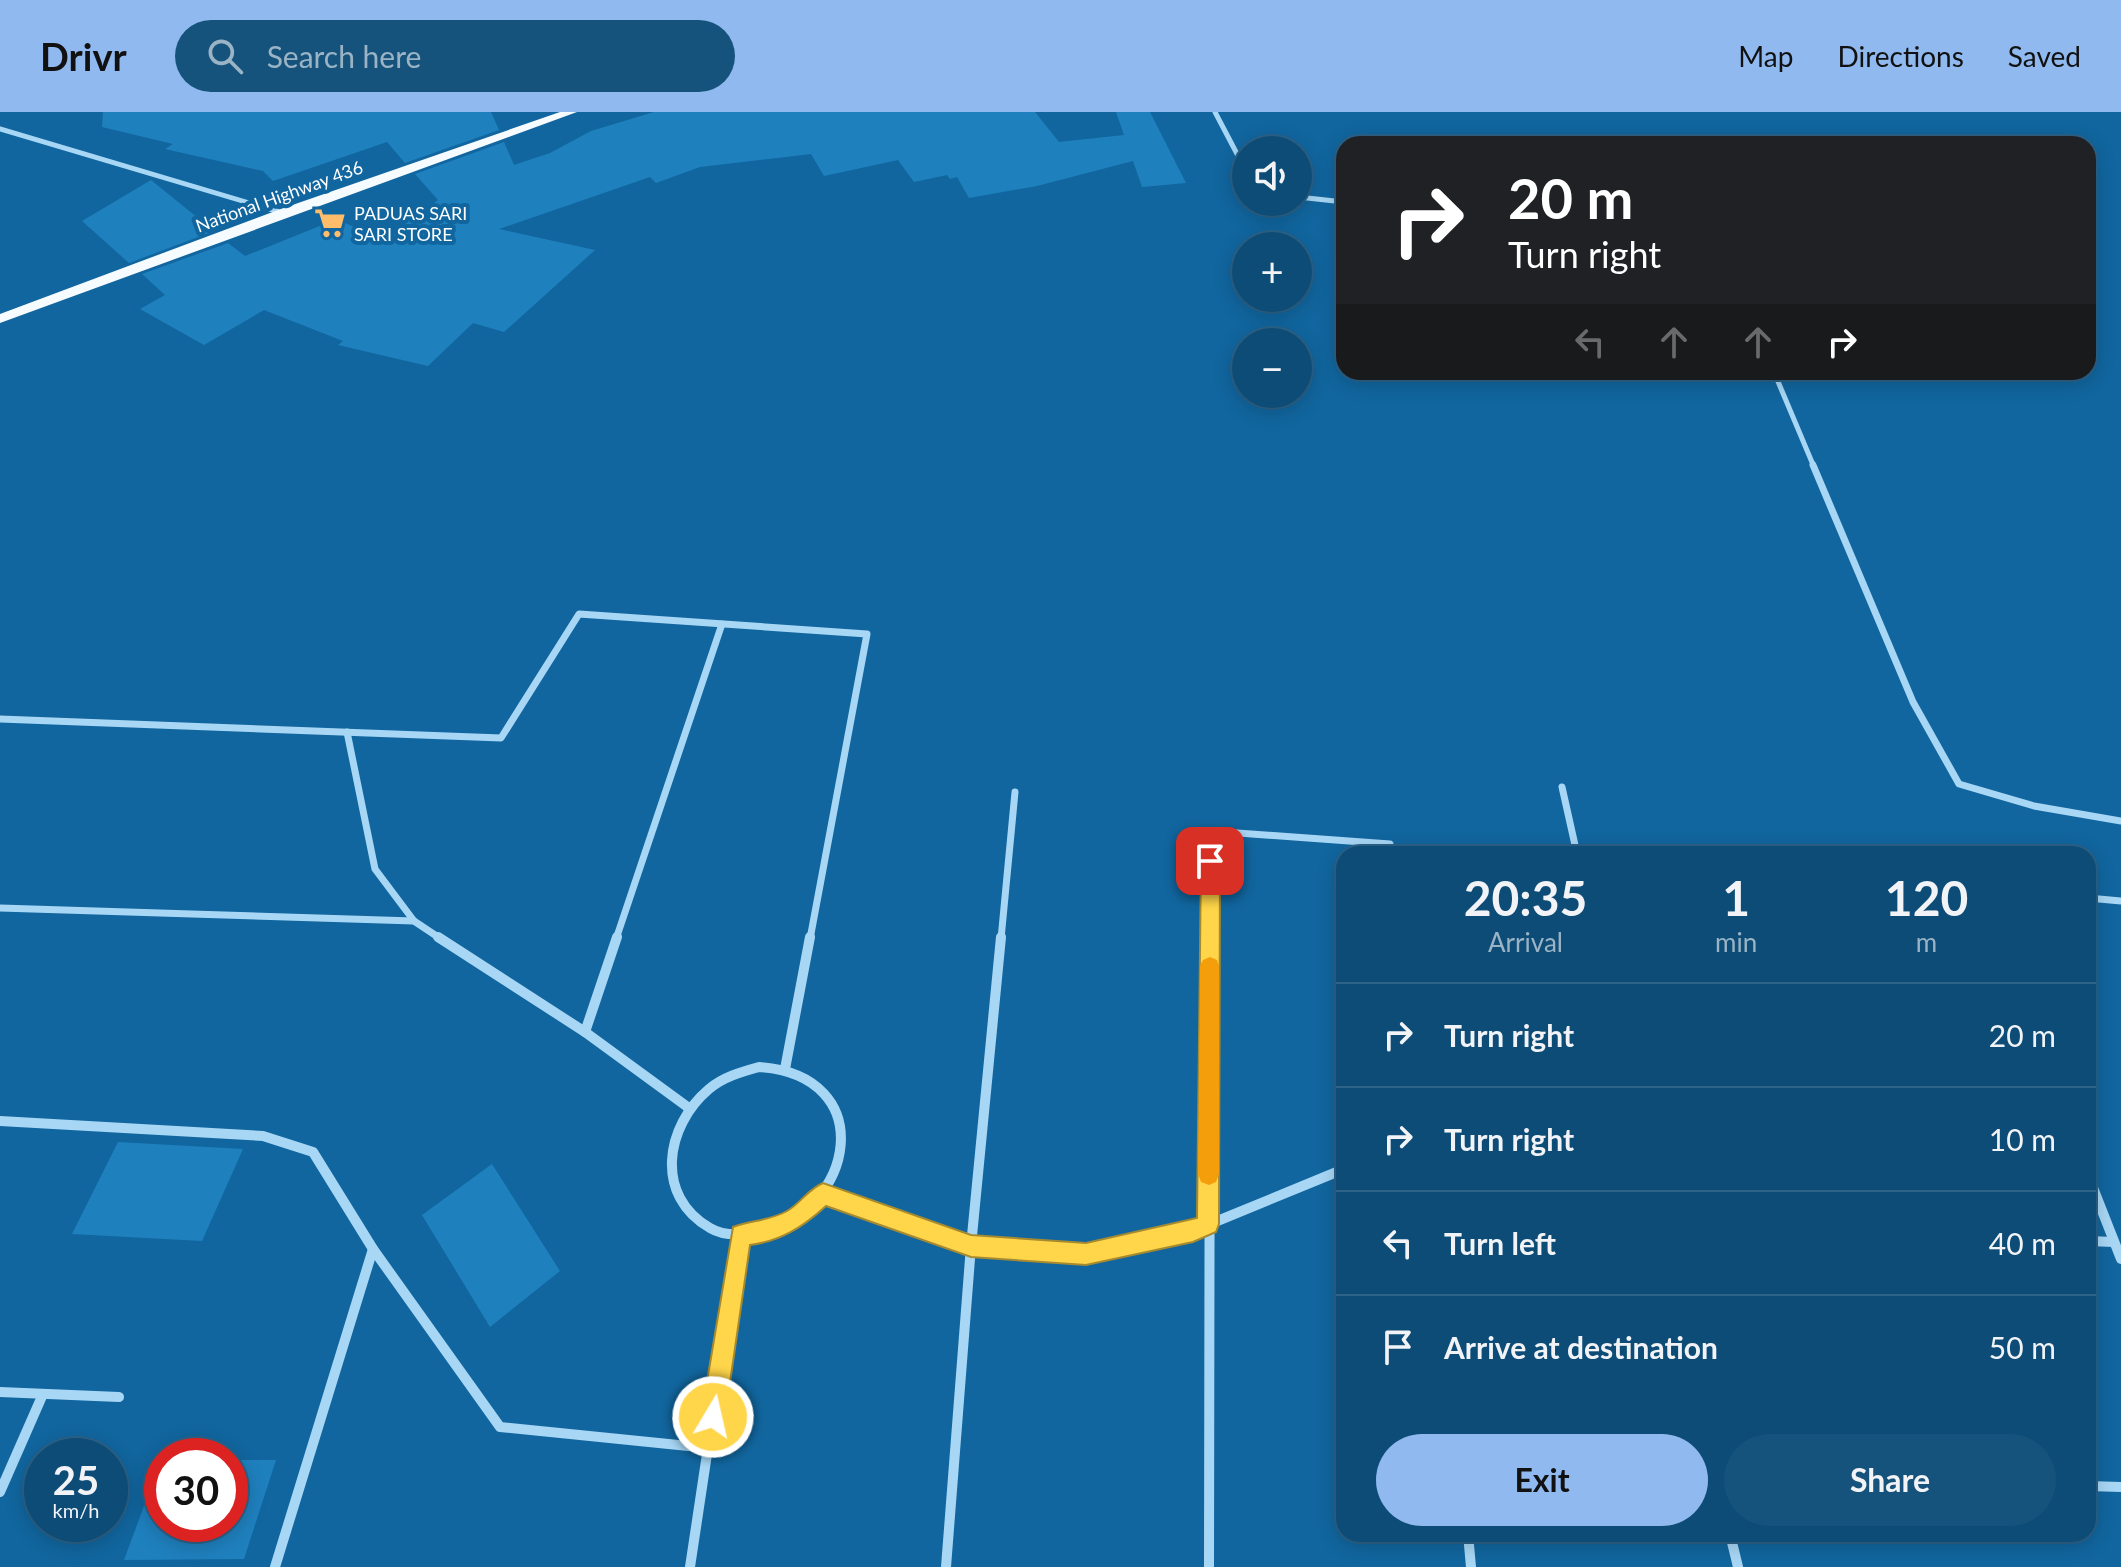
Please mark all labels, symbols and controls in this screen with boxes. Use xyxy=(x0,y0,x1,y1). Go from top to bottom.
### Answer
search box xyxy=(175,20,735,92)
text: Drivr xyxy=(40,33,127,79)
icon: search xyxy=(203,34,247,78)
text: Search here xyxy=(267,38,421,74)
text: Map xyxy=(1738,39,1793,73)
text: Directions xyxy=(1837,39,1964,73)
text: Saved xyxy=(2008,39,2081,73)
map controls xyxy=(1232,136,1312,408)
button: sound xyxy=(1232,136,1312,216)
street label: National Highway 436 xyxy=(192,156,366,236)
text: 20 m xyxy=(1508,164,1633,231)
icon: right xyxy=(1376,168,1480,272)
place label: PADUAS SARI SARI STORE xyxy=(354,202,467,245)
supermarket icon: PADUAS SARI SARI STORE xyxy=(313,206,347,240)
button: + xyxy=(1232,232,1312,312)
text: Turn right xyxy=(1508,232,1661,276)
icon: left xyxy=(1568,320,1612,364)
icon: ahead xyxy=(1652,320,1696,364)
icon: ahead xyxy=(1736,320,1780,364)
icon: right xyxy=(1820,320,1864,364)
button: − xyxy=(1232,328,1312,408)
pin xyxy=(1176,827,1244,895)
icon: arrive xyxy=(1188,839,1232,883)
text: 20:35 xyxy=(1464,869,1587,926)
text: 1 xyxy=(1722,869,1750,926)
text: 120 xyxy=(1885,869,1968,926)
text: Arrival xyxy=(1488,926,1563,958)
text: min xyxy=(1715,926,1757,958)
text: m xyxy=(1916,926,1937,958)
icon: right xyxy=(1376,1013,1420,1057)
text: Turn right xyxy=(1444,1017,1574,1053)
text: 20 m xyxy=(1989,1017,2056,1053)
icon: right xyxy=(1376,1117,1420,1161)
text: Turn right xyxy=(1444,1121,1574,1157)
text: 10 m xyxy=(1989,1121,2056,1157)
icon: left xyxy=(1376,1221,1420,1265)
text: Turn left xyxy=(1444,1225,1556,1261)
text: 40 m xyxy=(1989,1225,2056,1261)
icon: arrive xyxy=(1376,1325,1420,1369)
text: Arrive at destination xyxy=(1444,1329,1718,1365)
text: 50 m xyxy=(1989,1329,2056,1365)
position arrow xyxy=(671,1375,755,1459)
button: Exit xyxy=(1376,1434,1708,1526)
button: Share xyxy=(1724,1434,2056,1526)
speed limit sign: 30 xyxy=(144,1438,248,1542)
text: 25 xyxy=(53,1456,99,1504)
text: km/h xyxy=(53,1498,99,1522)

